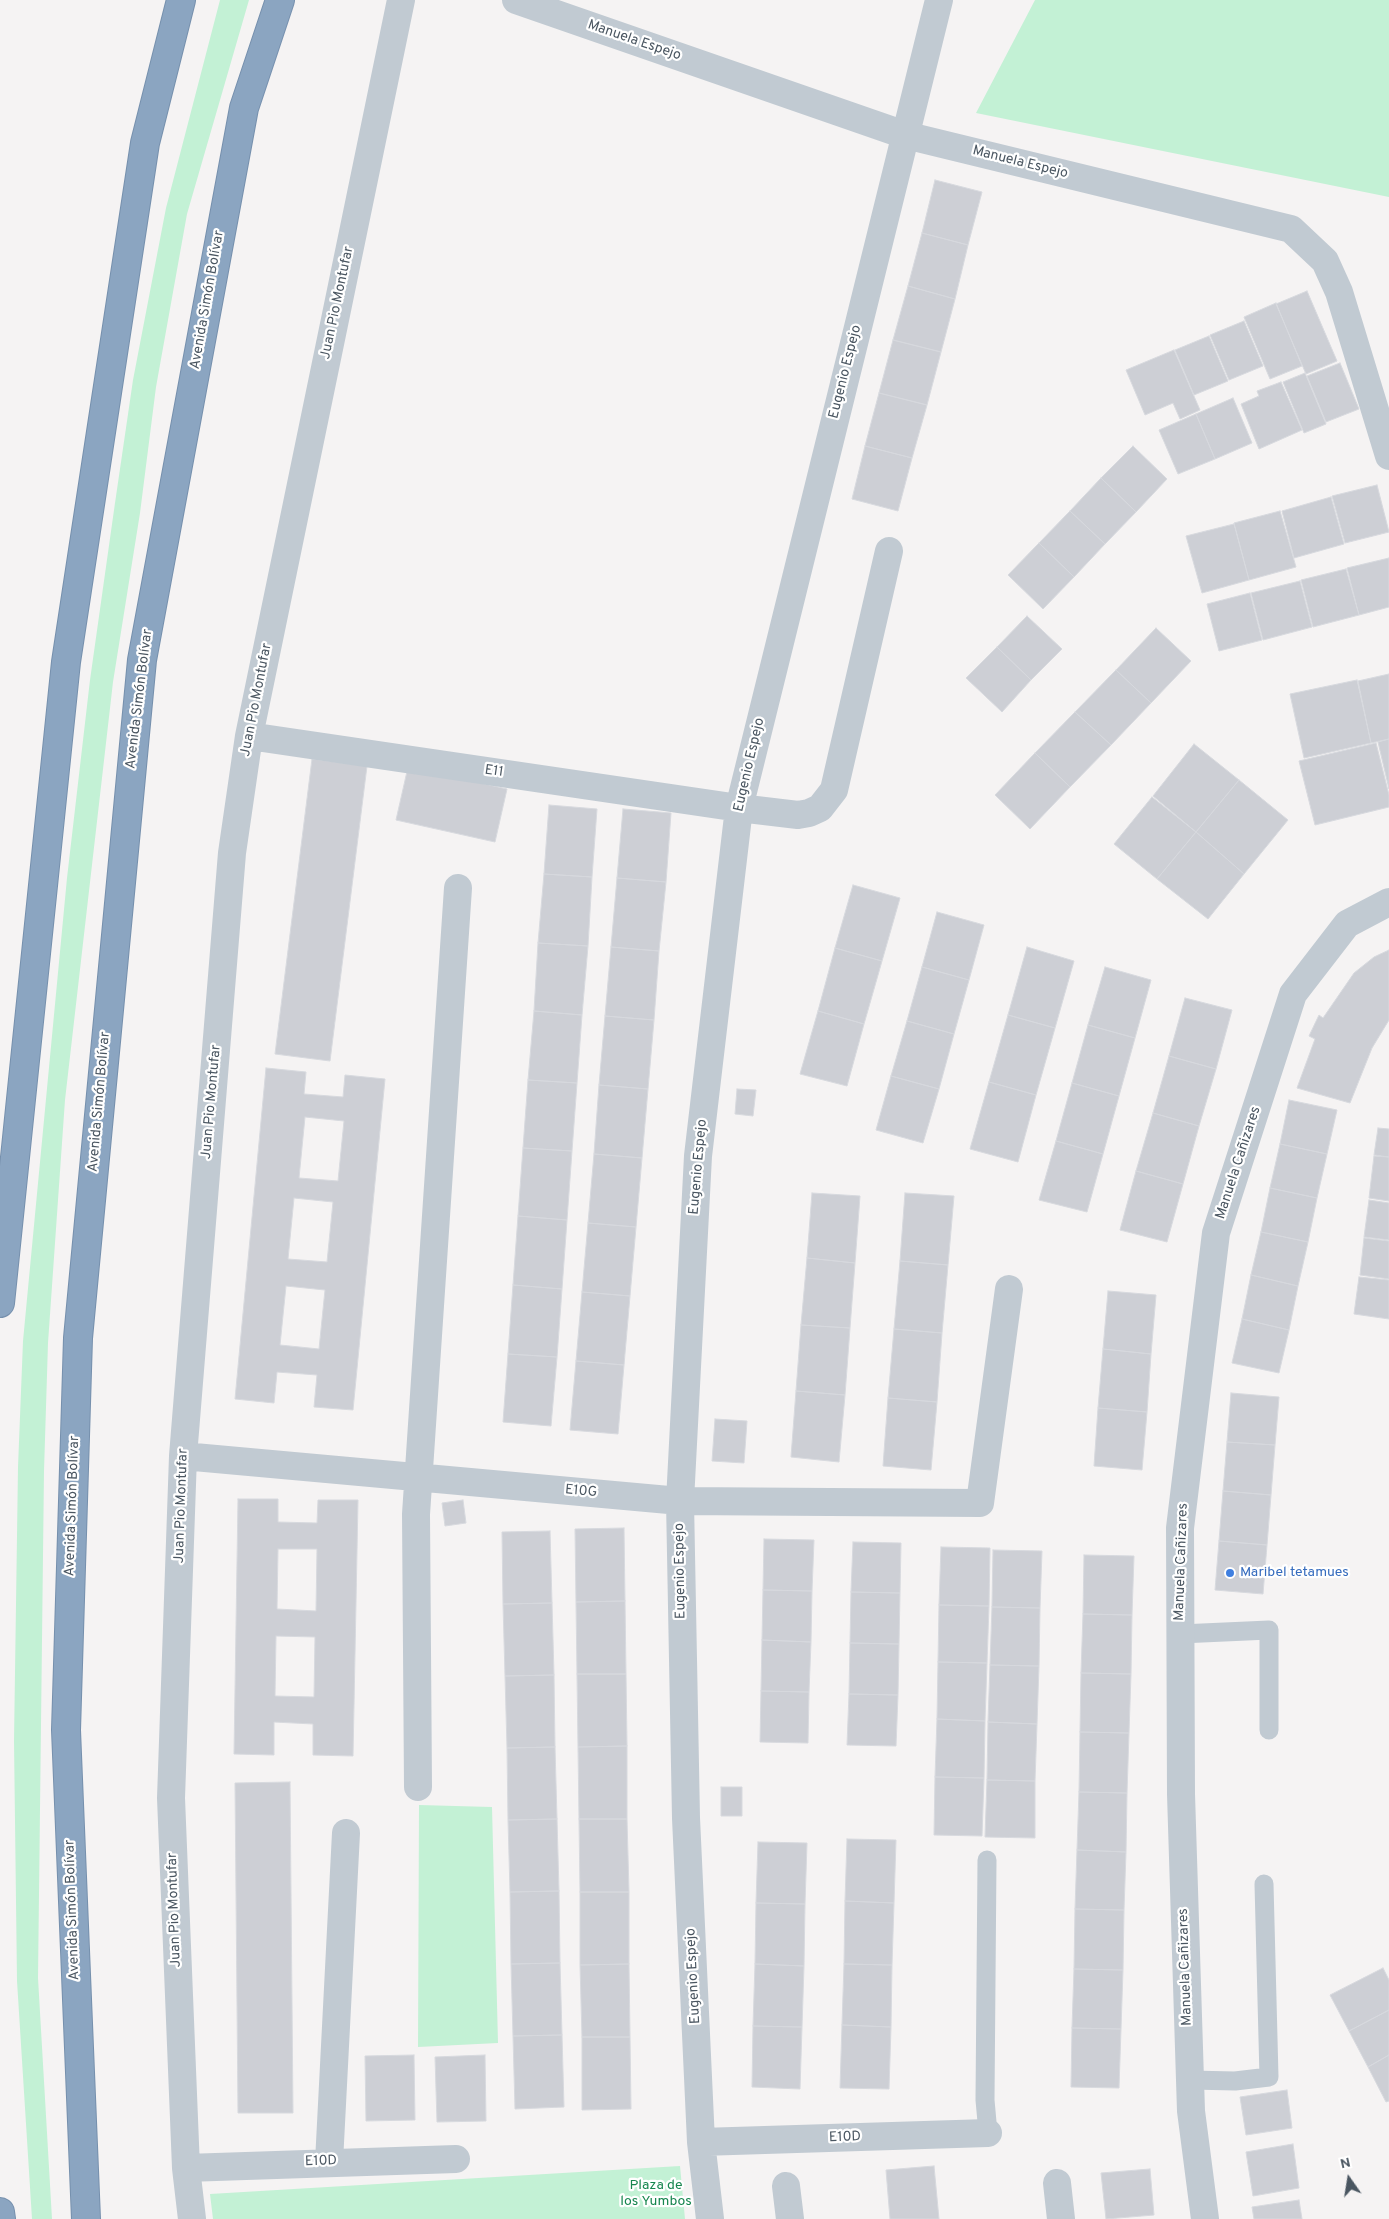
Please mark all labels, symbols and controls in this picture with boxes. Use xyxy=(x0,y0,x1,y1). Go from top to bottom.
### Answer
street label: Manuela Espejo xyxy=(585,17,683,65)
street label: Manuela Espejo xyxy=(971,143,1069,183)
street label: Avenida Simón Bolívar xyxy=(188,229,228,371)
street label: Juan Pio Montufar xyxy=(318,245,358,361)
street label: Eugenio Espejo xyxy=(826,323,866,421)
street label: Avenida Simón Bolívar xyxy=(123,628,157,770)
street label: Juan Pio Montufar xyxy=(238,642,276,758)
street label: Eugenio Espejo xyxy=(731,716,769,814)
street label: E11 xyxy=(484,762,504,782)
street label: Avenida Simón Bolívar xyxy=(85,1031,115,1173)
street label: Juan Pio Montufar xyxy=(199,1044,225,1160)
street label: Manuela Cañizares xyxy=(1213,1104,1265,1222)
street label: Eugenio Espejo xyxy=(686,1118,712,1216)
street label: Avenida Simón Bolívar xyxy=(62,1435,84,1577)
street label: Juan Pio Montufar xyxy=(172,1448,192,1564)
street label: E10G xyxy=(564,1482,598,1502)
street label: Manuela Cañizares xyxy=(1172,1503,1192,1621)
street label: Eugenio Espejo xyxy=(672,1523,690,1619)
place label: Maribel tetamues xyxy=(1240,1565,1349,1581)
marker: Maribel tetamues xyxy=(1224,1567,1236,1579)
street label: Avenida Simón Bolívar xyxy=(62,1839,84,1981)
street label: Juan Pio Montufar xyxy=(165,1852,185,1968)
street label: Manuela Cañizares xyxy=(1176,1908,1196,2026)
street label: Eugenio Espejo xyxy=(683,1928,705,2024)
street label: E10D xyxy=(829,2129,861,2147)
street label: E10D xyxy=(305,2153,337,2171)
north arrow xyxy=(1324,2154,1374,2204)
text: N xyxy=(1339,2154,1352,2173)
park label: Plaza de los Yumbos xyxy=(620,2178,692,2210)

